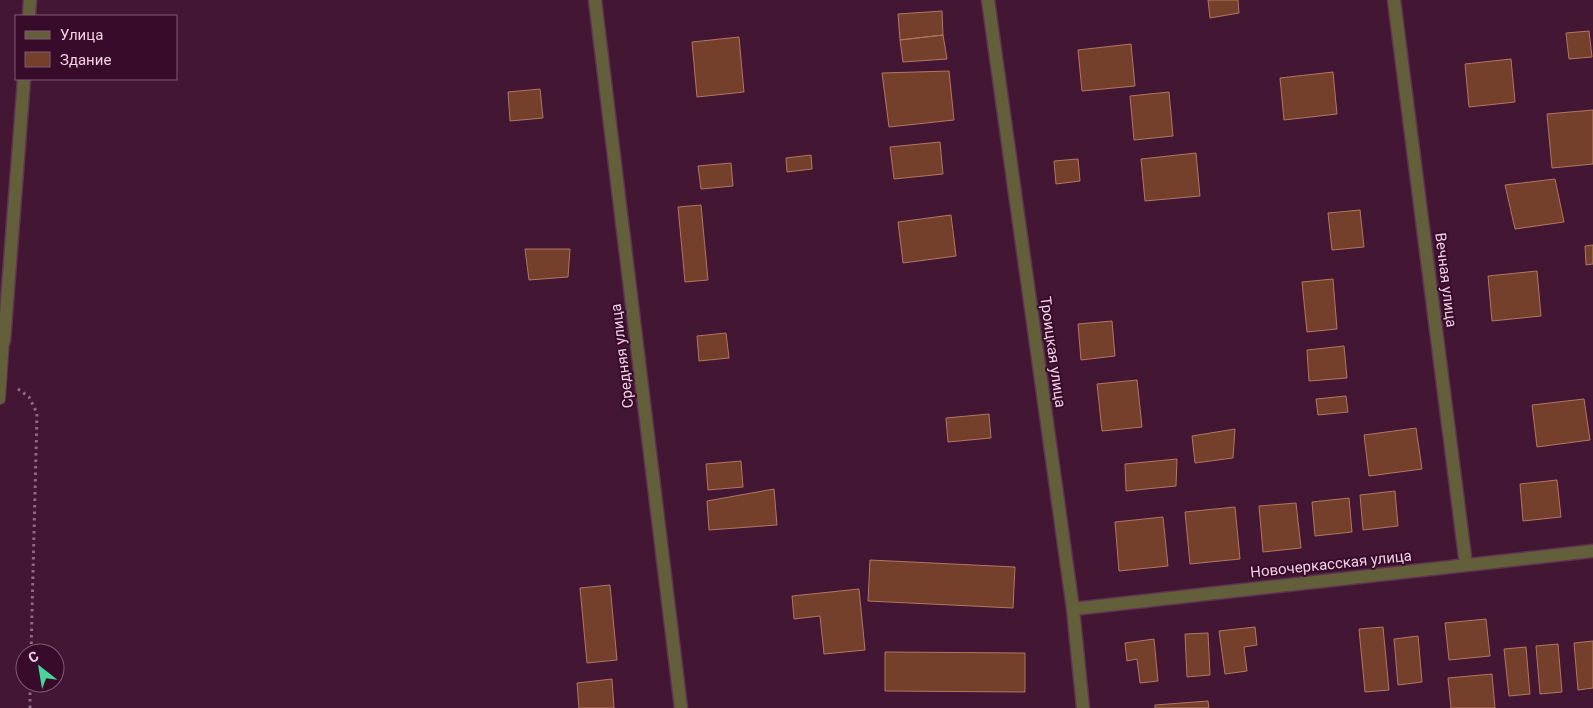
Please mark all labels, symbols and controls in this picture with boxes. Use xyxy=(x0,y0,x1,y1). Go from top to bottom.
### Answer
legend xyxy=(15,15,178,80)
text: Улица xyxy=(60,26,103,44)
text: Здание xyxy=(60,51,111,69)
street label: Вечная улица xyxy=(1431,232,1461,328)
street label: Троицкая улица xyxy=(1036,295,1070,409)
street label: Средняя улица xyxy=(607,303,637,409)
street label: Новочеркасская улица xyxy=(1249,547,1413,581)
north arrow xyxy=(15,643,65,693)
text: С xyxy=(25,648,41,666)

